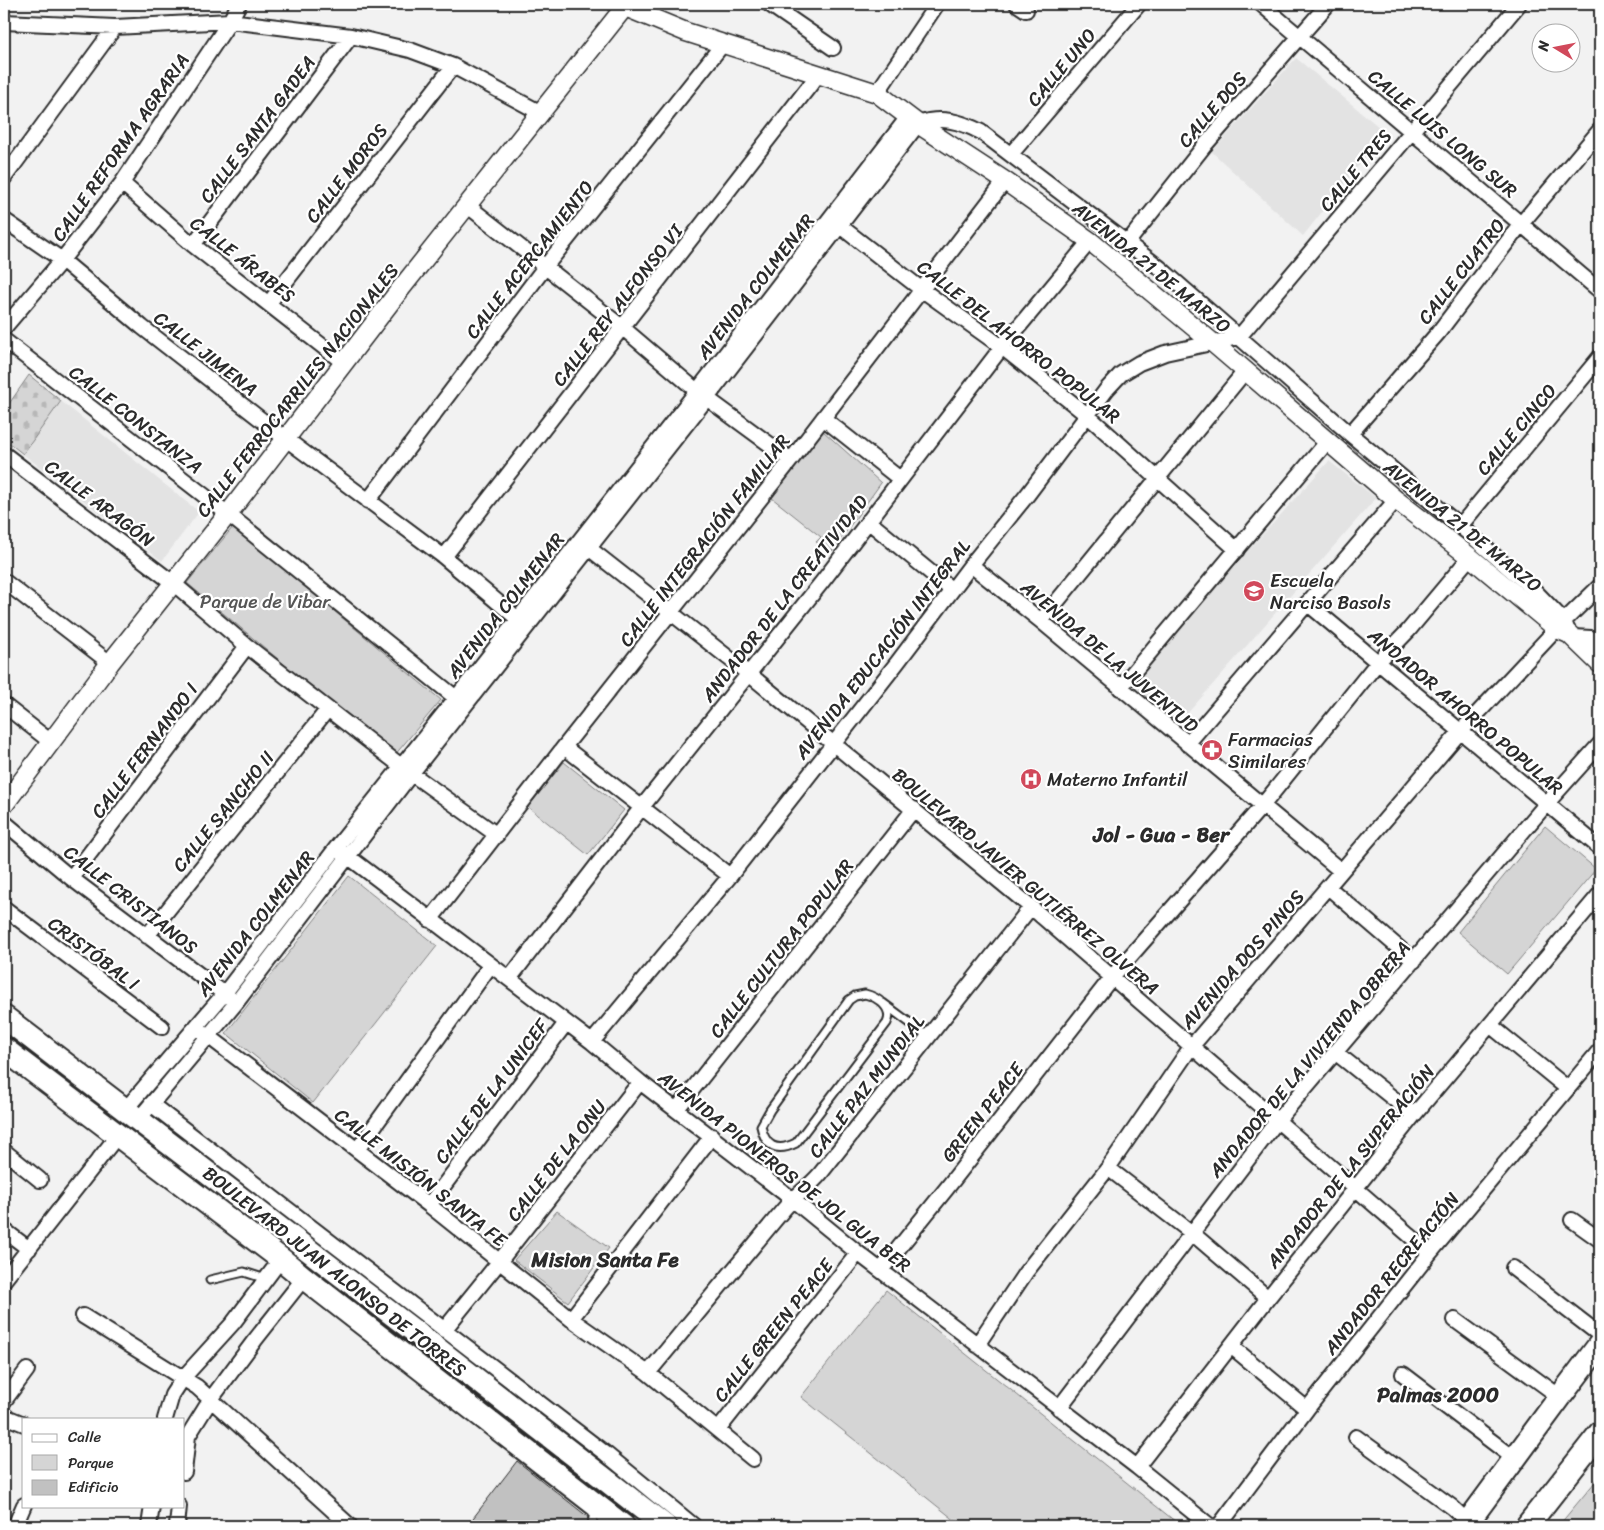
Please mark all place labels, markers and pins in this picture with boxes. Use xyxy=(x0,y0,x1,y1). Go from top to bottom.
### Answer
place label: Escuela Narciso Basols xyxy=(1270,564,1391,619)
school or university icon: Escuela Narciso Basols xyxy=(1242,579,1266,603)
place label: Farmacias Similares xyxy=(1228,723,1313,778)
pharmacy icon: Farmacias Similares xyxy=(1200,738,1224,762)
place label: Materno Infantil xyxy=(1047,763,1188,796)
hospital icon: Materno Infantil xyxy=(1019,767,1043,791)

